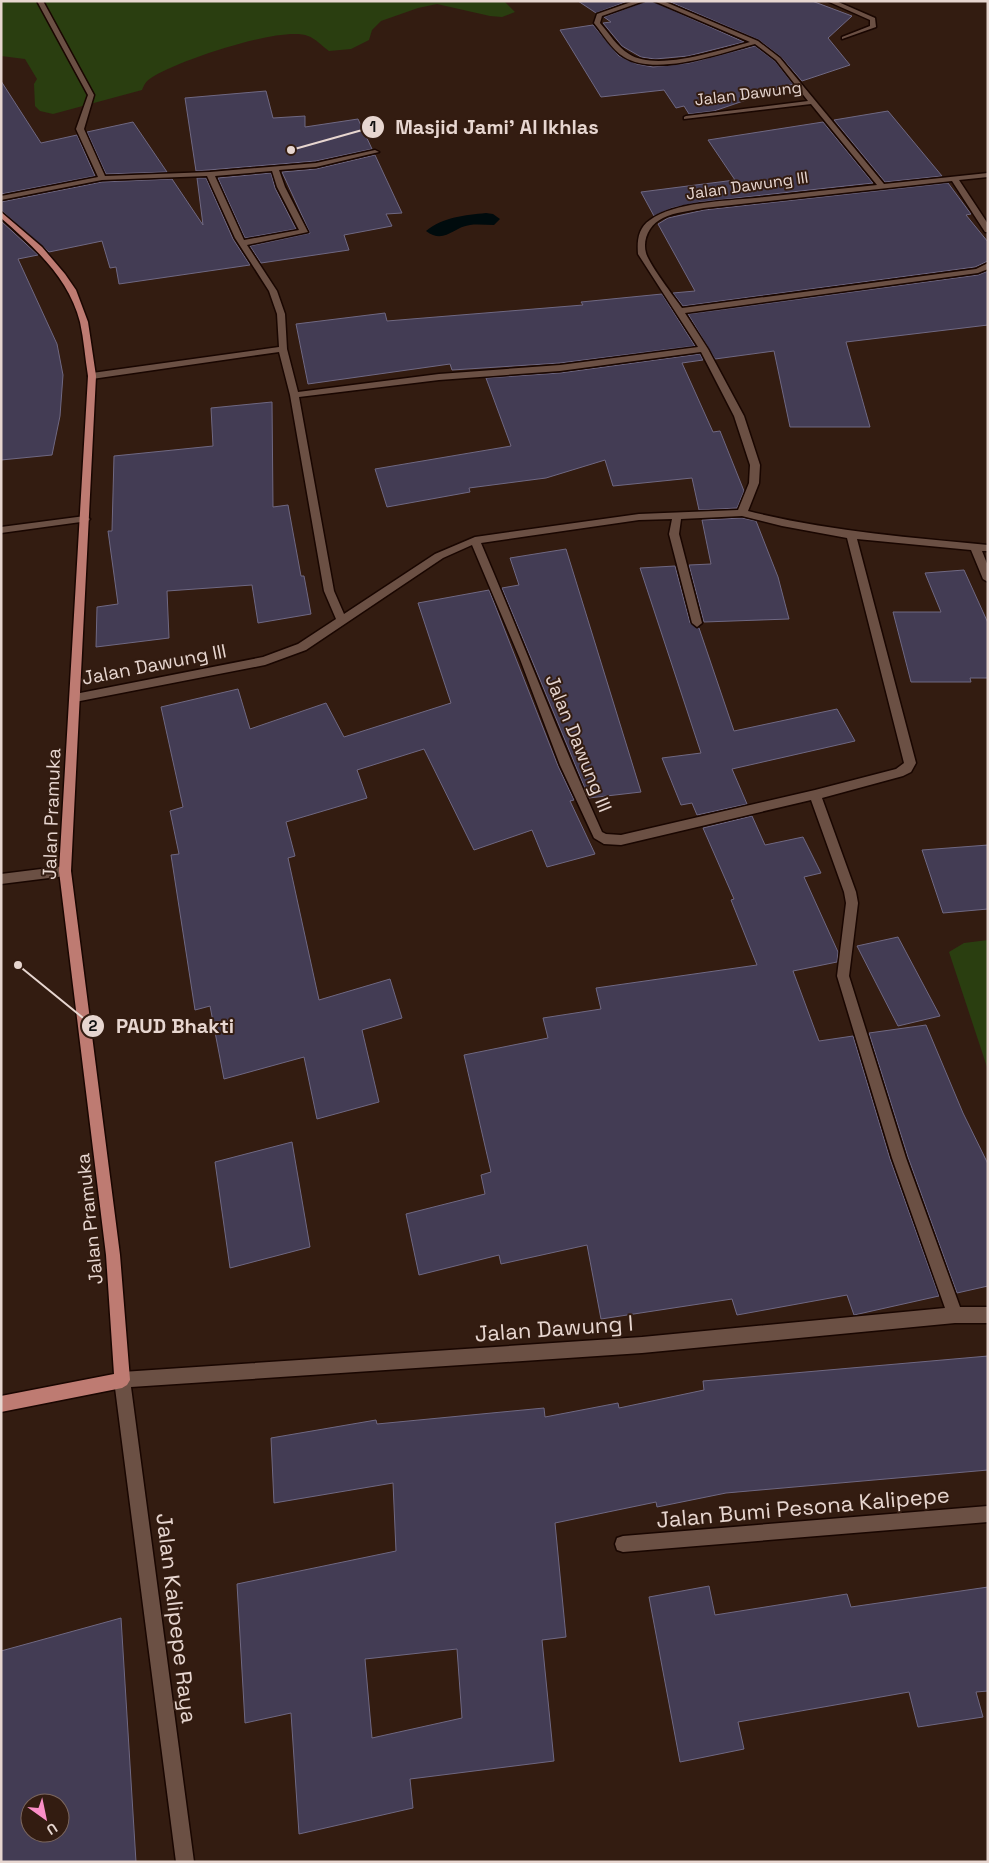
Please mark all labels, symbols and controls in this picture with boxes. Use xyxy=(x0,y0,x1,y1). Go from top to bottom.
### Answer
street label: Jalan Dawung xyxy=(693,77,803,110)
callout: Masjid Jami' Al Ikhlas xyxy=(360,109,609,144)
text: Masjid Jami' Al Ikhlas xyxy=(395,114,599,140)
text: 1 xyxy=(370,117,376,136)
street label: Jalan Dawung III xyxy=(684,167,810,204)
street label: Jalan Dawung III xyxy=(80,638,228,691)
street label: Jalan Dawung III xyxy=(539,671,618,816)
street label: Jalan Pramuka xyxy=(37,748,66,880)
callout: PAUD Bhakti xyxy=(80,1008,244,1043)
text: PAUD Bhakti xyxy=(116,1013,234,1039)
text: 2 xyxy=(89,1016,98,1035)
street label: Jalan Pramuka xyxy=(70,1152,109,1286)
street label: Jalan Dawung I xyxy=(474,1308,634,1348)
street label: Jalan Bumi Pesona Kalipepe xyxy=(655,1480,951,1534)
street label: Jalan Kalipepe Raya xyxy=(150,1511,204,1725)
north arrow xyxy=(20,1793,70,1843)
text: U xyxy=(43,1819,61,1839)

